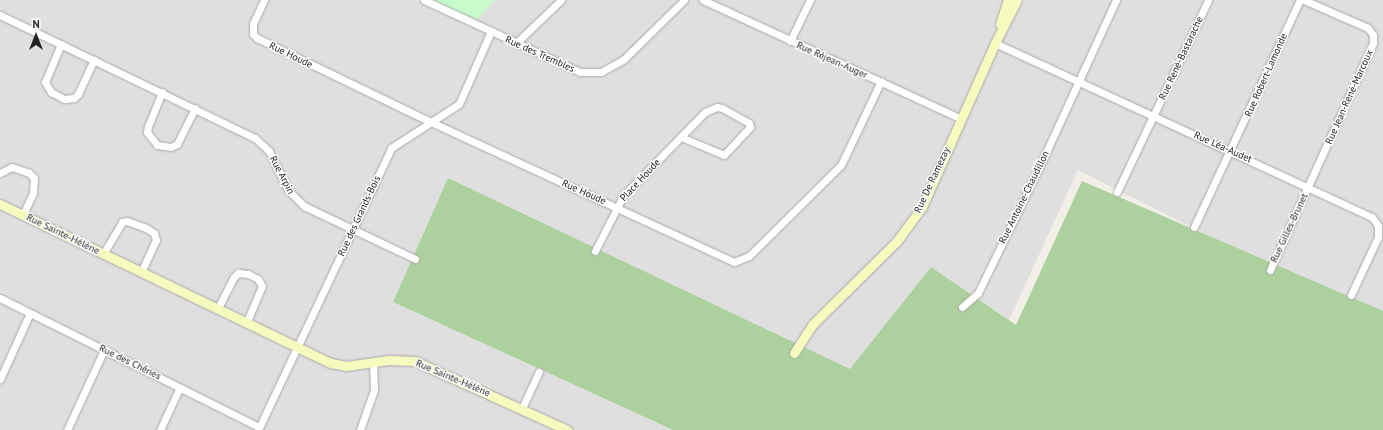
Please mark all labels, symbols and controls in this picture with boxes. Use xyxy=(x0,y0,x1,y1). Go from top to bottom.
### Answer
street label: Rue René-Bastarache xyxy=(1156,14,1206,102)
north arrow xyxy=(16,16,56,56)
text: N xyxy=(32,17,40,31)
street label: Rue Robert-Lamonde xyxy=(1242,31,1290,119)
street label: Rue des Trembles xyxy=(503,33,577,75)
street label: Rue Houde xyxy=(267,39,315,71)
street label: Rue Réjean-Auger xyxy=(795,39,869,81)
street label: Rue Jean-René-Marcoux xyxy=(1323,48,1375,146)
street label: Rue Léa-Audet xyxy=(1192,129,1254,165)
street label: Rue De Ramezay xyxy=(912,145,952,215)
street label: Rue Antoine-Chaudillon xyxy=(996,149,1052,245)
street label: Rue Arpin xyxy=(267,154,297,196)
street label: Place Houde xyxy=(617,156,663,204)
street label: Rue des Grands-Bois xyxy=(335,174,383,258)
street label: Rue Houde xyxy=(560,177,608,207)
street label: Rue Gilles-Brunet xyxy=(1268,191,1310,265)
street label: Rue Sainte-Hélène xyxy=(25,211,101,257)
street label: Rue des Chênes xyxy=(97,342,163,382)
street label: Rue Sainte-Hélène xyxy=(414,357,492,399)

